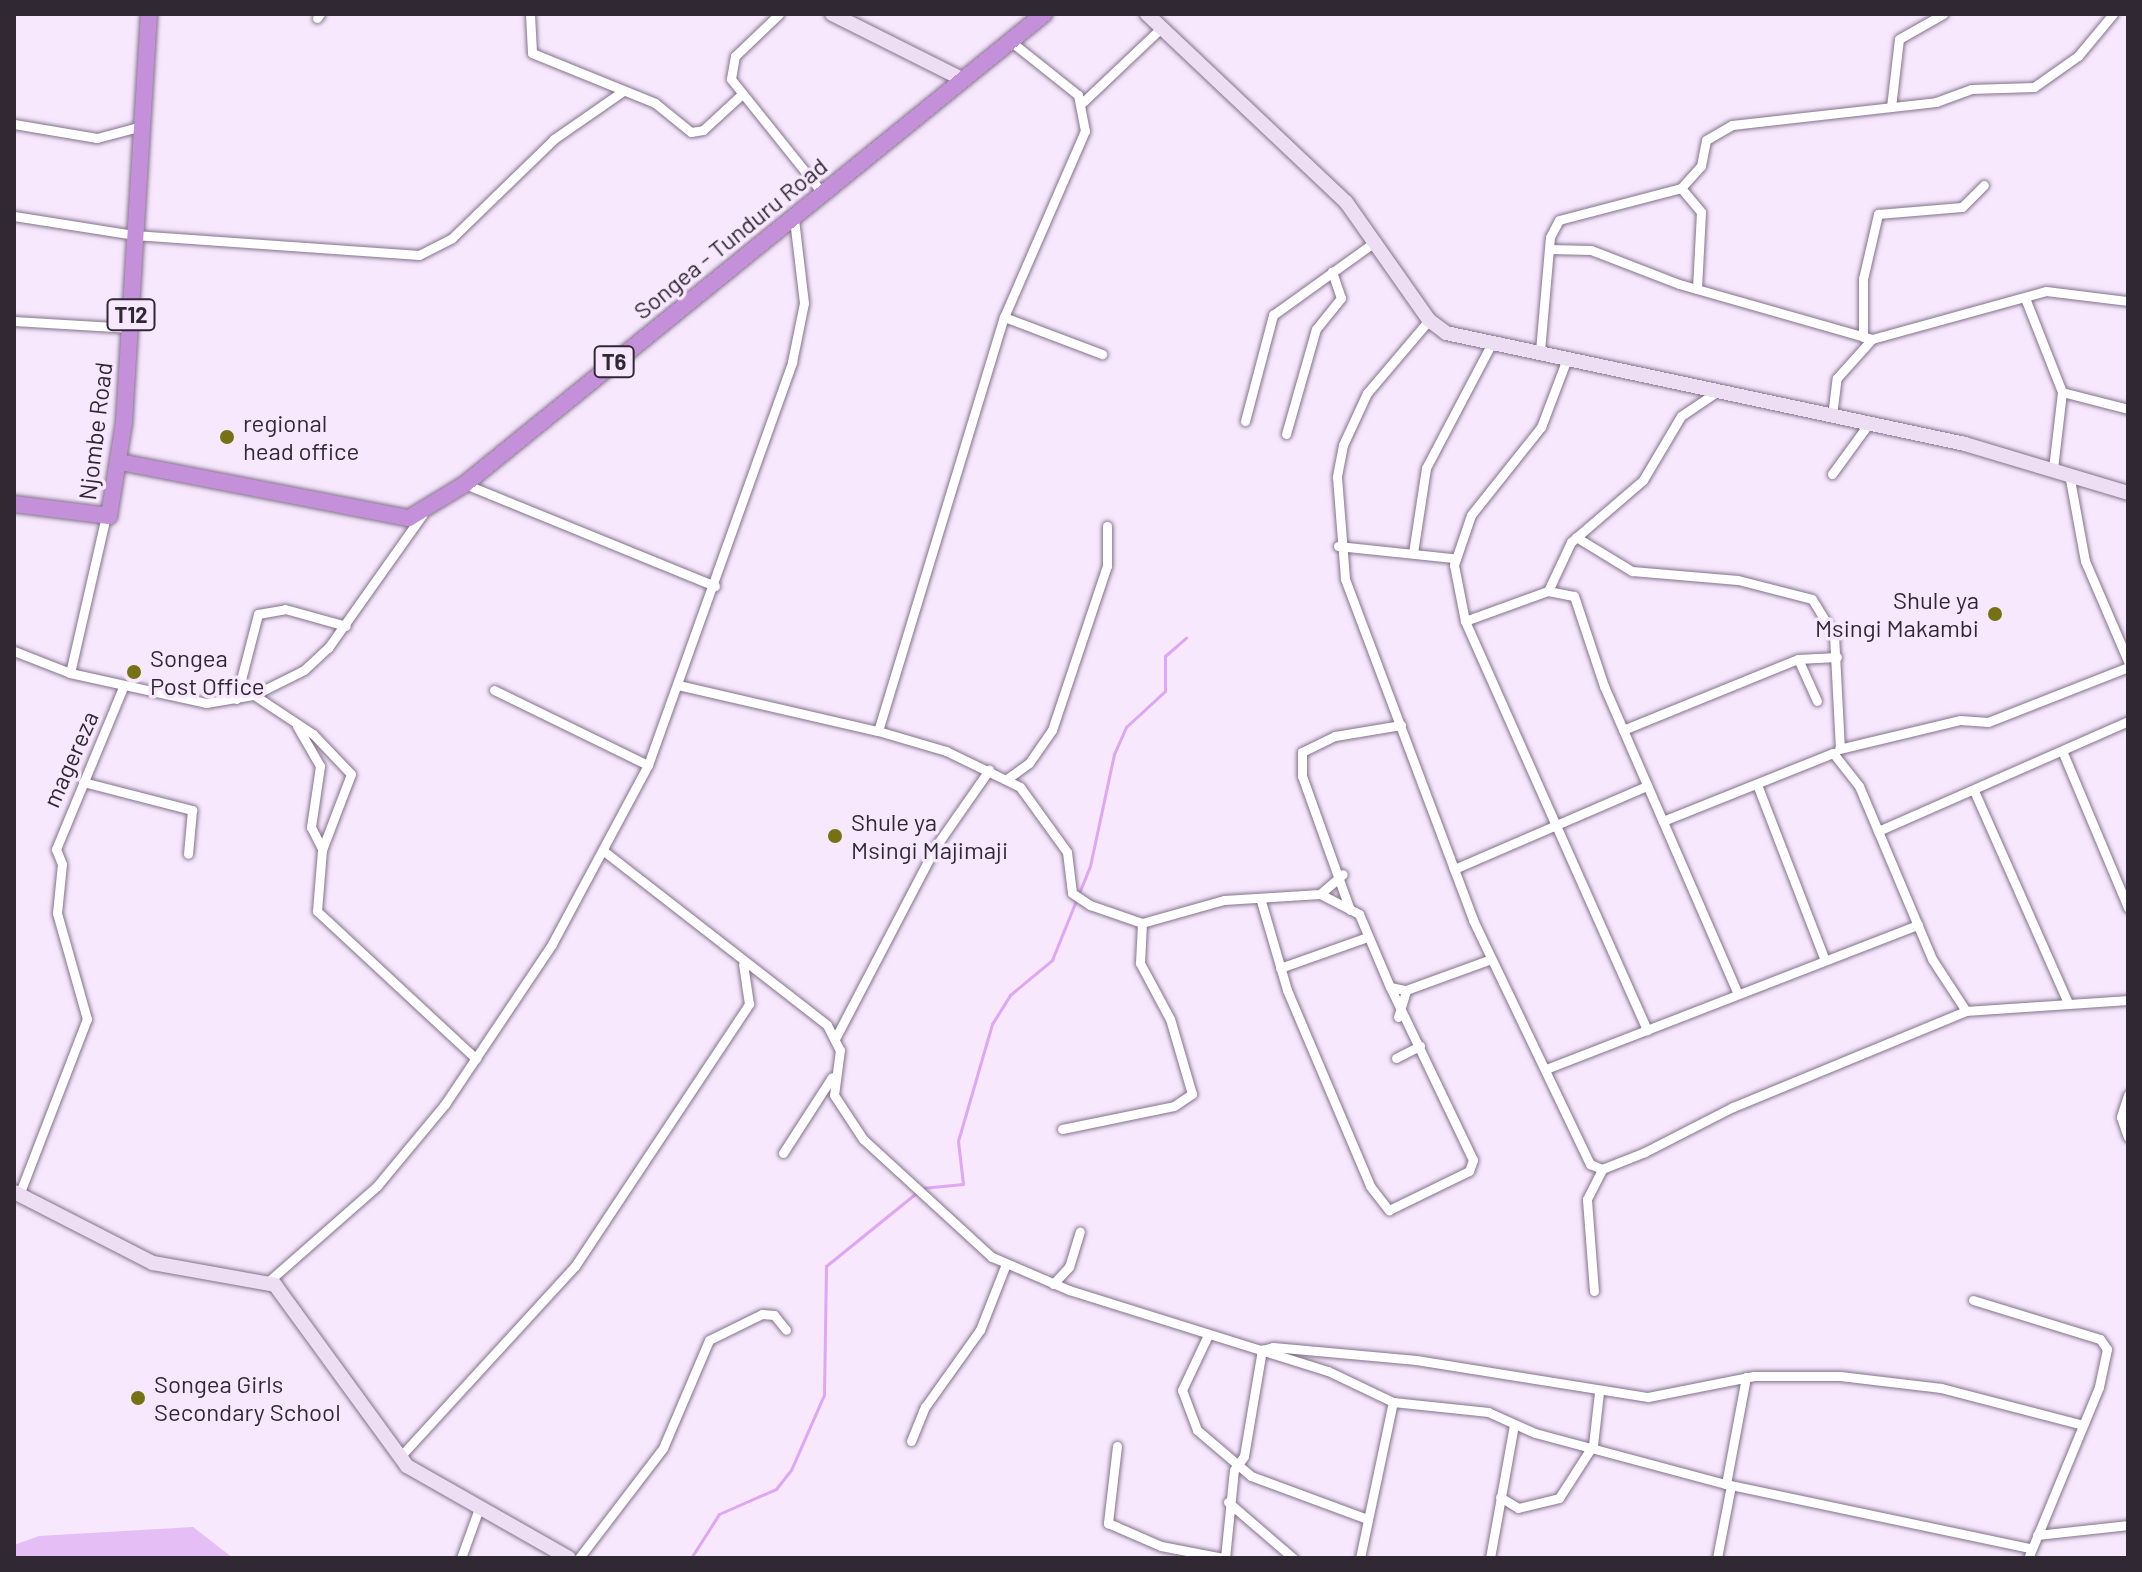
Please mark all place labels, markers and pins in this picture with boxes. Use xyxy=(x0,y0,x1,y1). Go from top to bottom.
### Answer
place label: regional head office xyxy=(243,409,359,465)
marker: regional head office xyxy=(218,428,236,446)
place label: Shule ya Msingi Makambi xyxy=(1815,586,1979,642)
marker: Shule ya Msingi Makambi xyxy=(1986,605,2004,623)
place label: Songea Post Office xyxy=(150,644,265,700)
marker: Songea Post Office xyxy=(125,663,143,681)
place label: Shule ya Msingi Majimaji xyxy=(851,808,1008,864)
marker: Shule ya Msingi Majimaji xyxy=(826,827,844,845)
place label: Songea Girls Secondary School xyxy=(154,1370,341,1426)
marker: Songea Girls Secondary School xyxy=(129,1389,147,1407)

